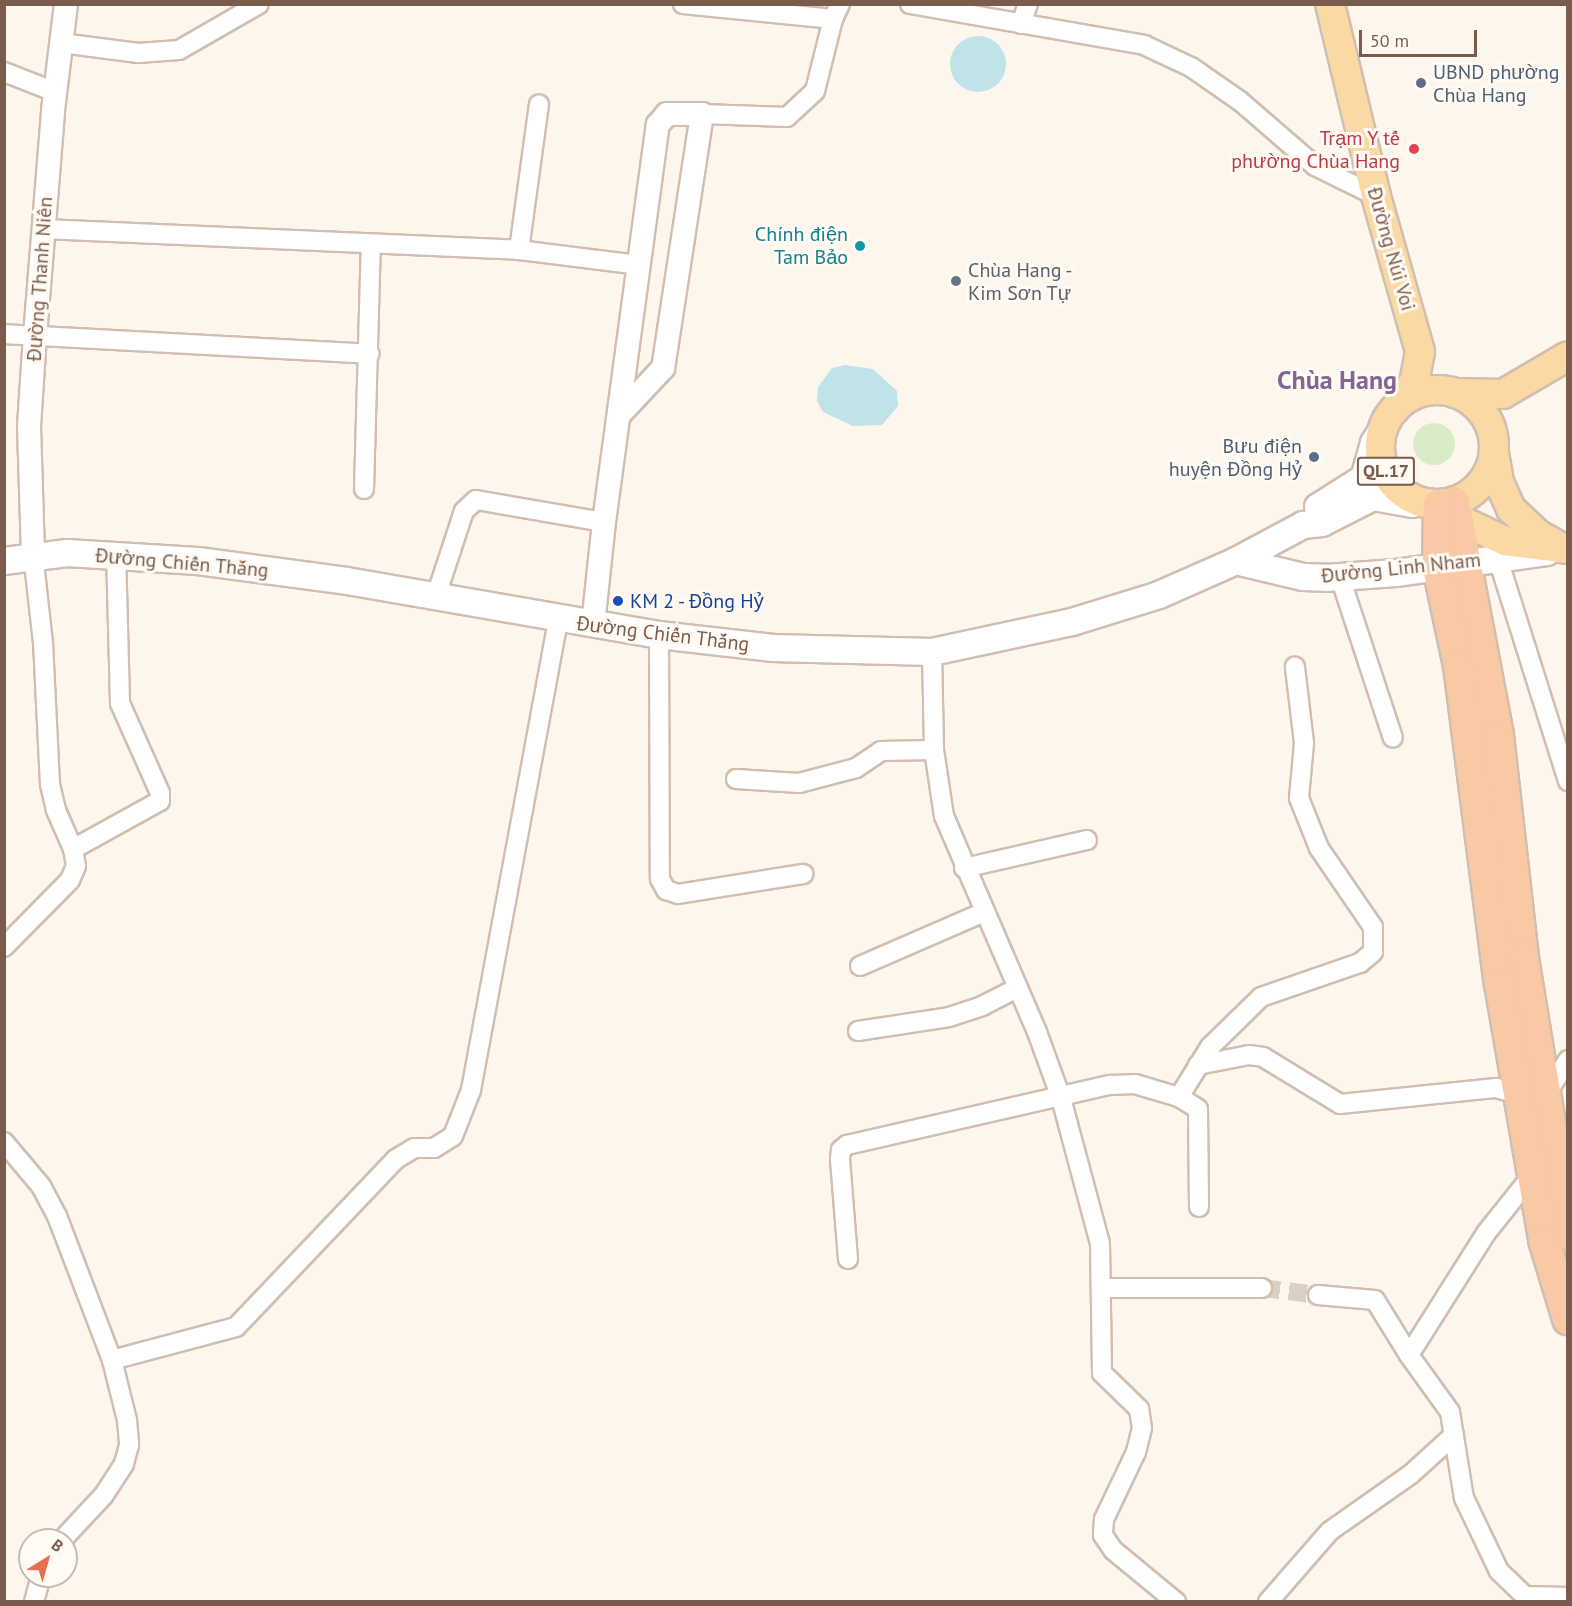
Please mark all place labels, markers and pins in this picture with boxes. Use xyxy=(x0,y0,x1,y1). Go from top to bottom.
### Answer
place label: UBND phường Chùa Hang xyxy=(1433,60,1560,107)
marker: UBND phường Chùa Hang xyxy=(1414,76,1428,90)
place label: Trạm Y tế phường Chùa Hang xyxy=(1231,126,1400,173)
marker: Trạm Y tế phường Chùa Hang xyxy=(1405,140,1423,158)
place label: Chính điện Tam Bảo xyxy=(755,222,848,269)
marker: Chính điện Tam Bảo xyxy=(853,239,867,253)
place label: Chùa Hang - Kim Sơn Tự xyxy=(968,258,1074,305)
marker: Chùa Hang - Kim Sơn Tự xyxy=(949,274,963,288)
place label: Bưu điện huyện Đồng Hỷ xyxy=(1169,434,1302,481)
marker: Bưu điện huyện Đồng Hỷ xyxy=(1307,450,1321,464)
place label: KM 2 - Đồng Hỷ xyxy=(630,589,767,613)
marker: KM 2 - Đồng Hỷ xyxy=(611,594,625,608)

